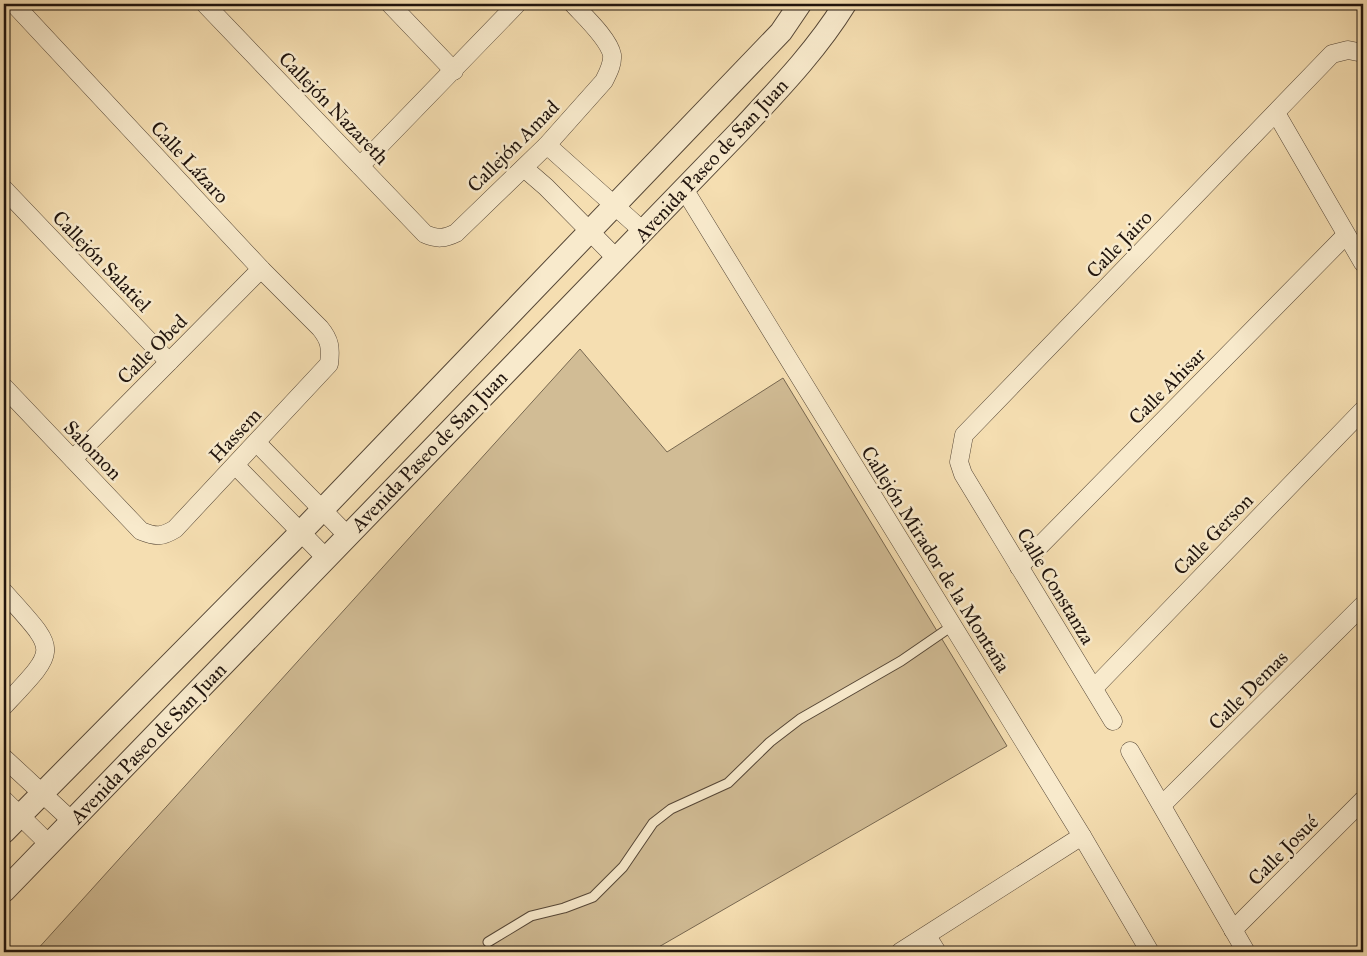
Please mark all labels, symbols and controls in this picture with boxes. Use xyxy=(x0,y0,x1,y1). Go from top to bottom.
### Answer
street label: Callejón Nazareth xyxy=(274,46,394,170)
street label: Avenida Paseo de San Juan xyxy=(628,73,794,248)
street label: Callejón Amad xyxy=(462,95,564,197)
street label: Calle Lázaro xyxy=(146,116,234,208)
street label: Callejón Salatiel xyxy=(48,205,157,317)
street label: Calle Jairo xyxy=(1081,205,1158,283)
street label: Calle Obed xyxy=(112,309,192,389)
street label: Calle Ahisar xyxy=(1124,342,1211,429)
street label: Avenida Paseo de San Juan xyxy=(345,365,513,538)
street label: Hassem xyxy=(204,403,266,467)
street label: Salomon xyxy=(59,415,127,485)
street label: Callejón Mirador de la Montaña xyxy=(856,441,1016,677)
street label: Calle Gerson xyxy=(1168,488,1258,580)
street label: Calle Constanza xyxy=(1012,523,1100,649)
street label: Calle Demas xyxy=(1203,645,1293,735)
street label: Avenida Paseo de San Juan xyxy=(64,657,232,830)
street label: Calle Josué xyxy=(1243,809,1324,891)

